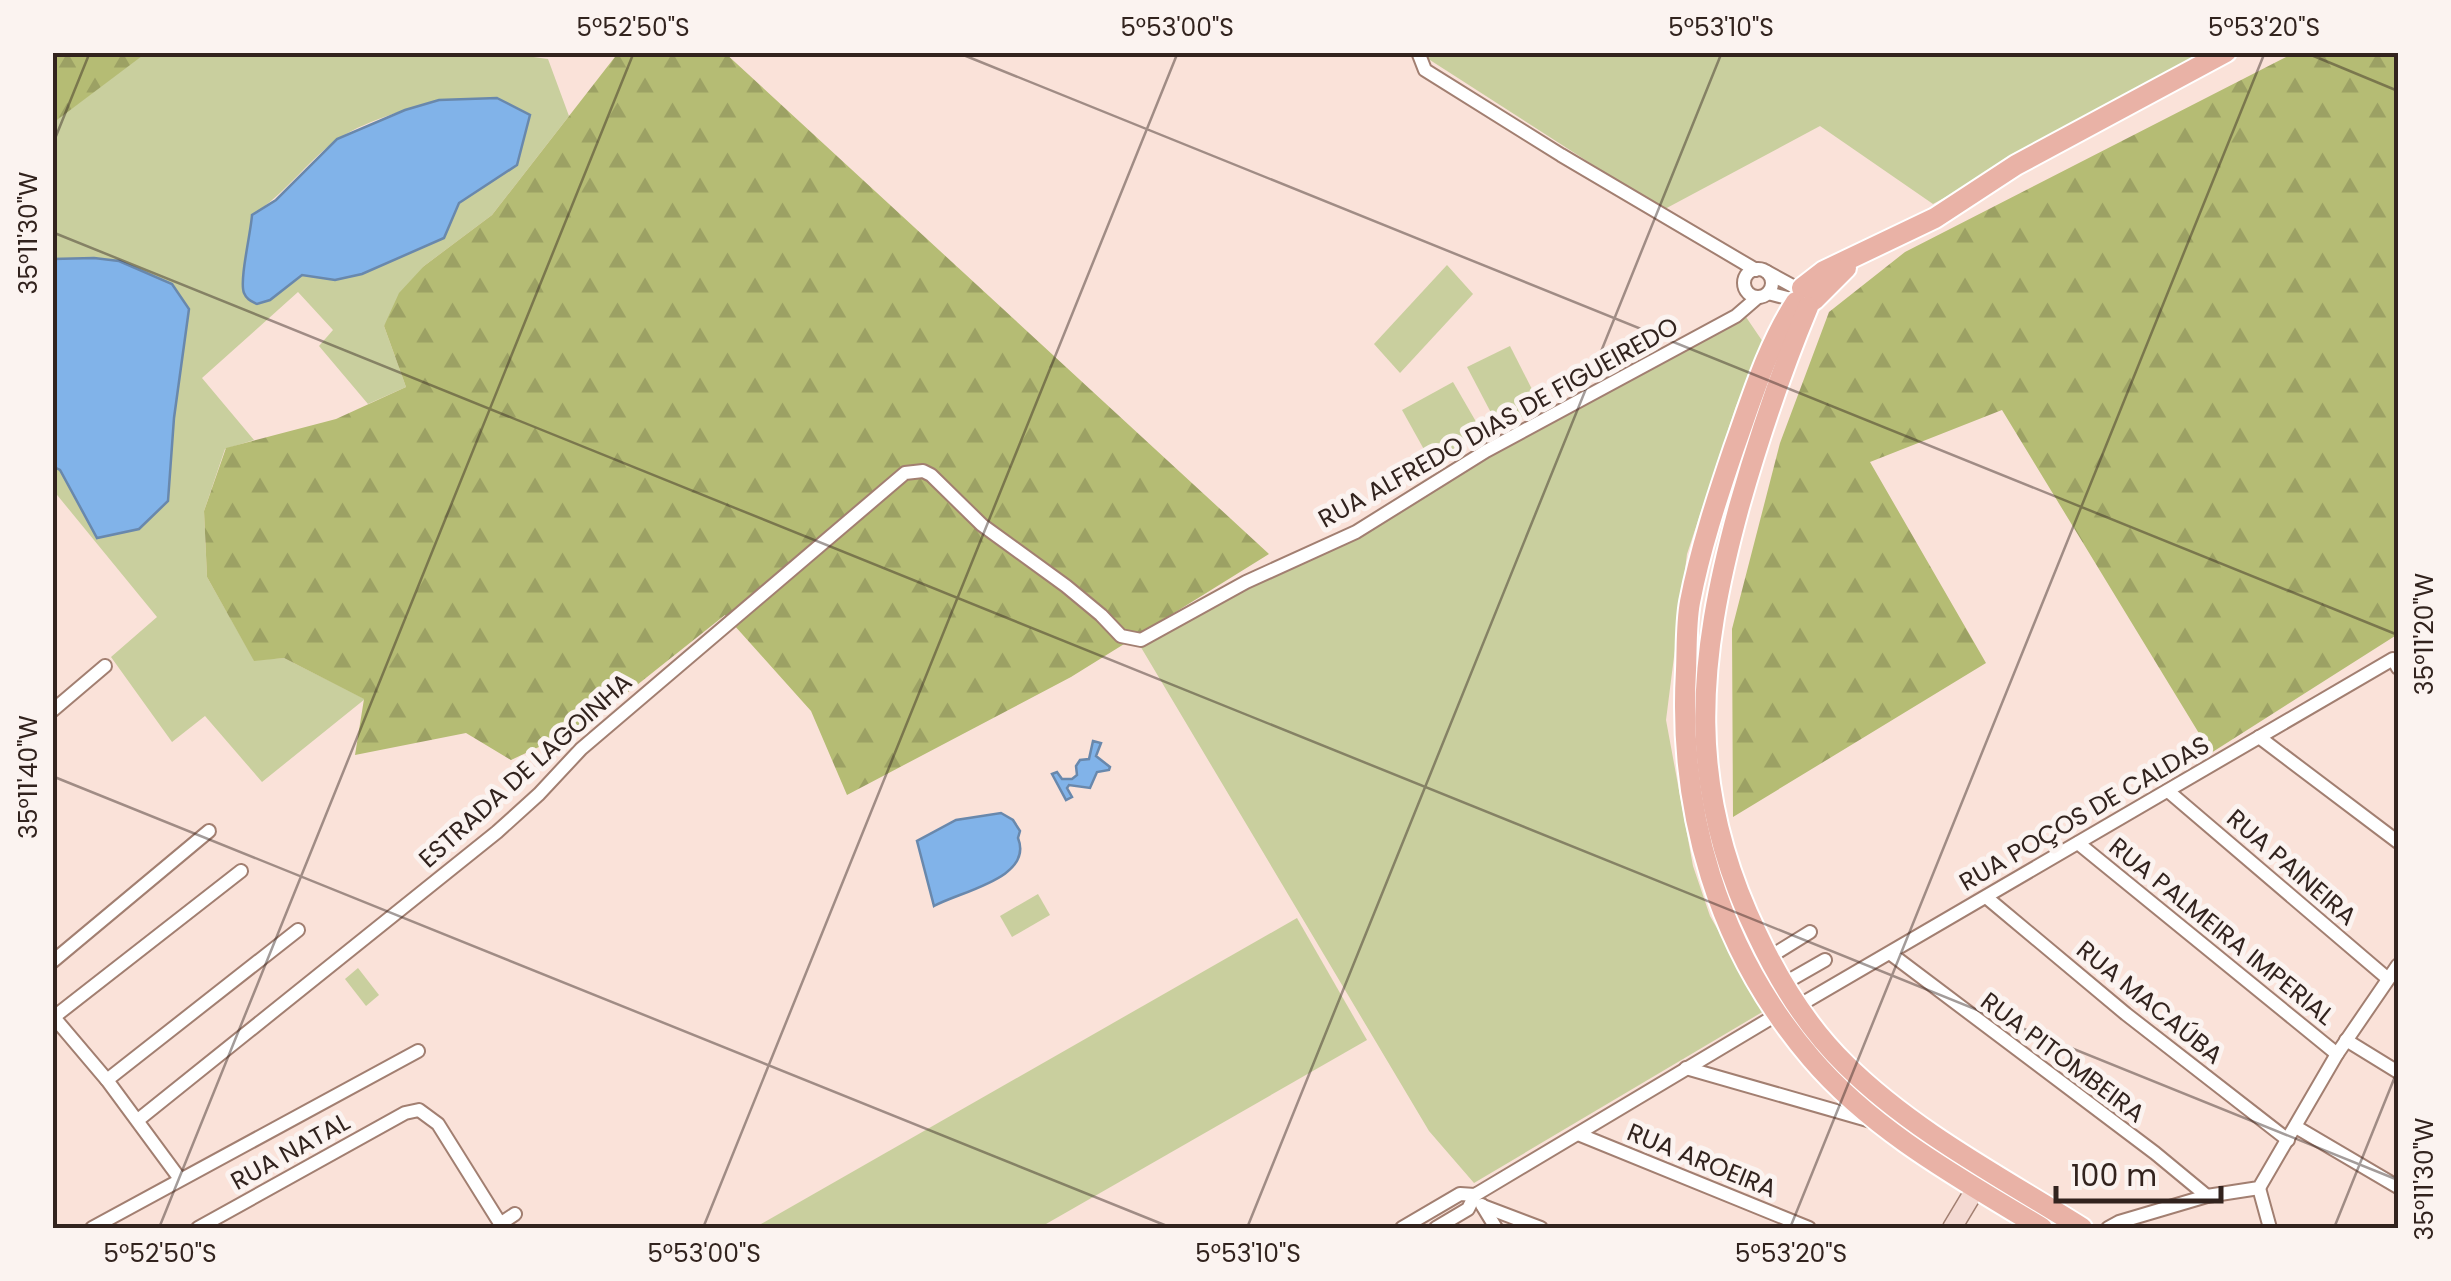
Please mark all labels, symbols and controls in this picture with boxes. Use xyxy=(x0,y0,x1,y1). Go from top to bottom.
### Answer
text: 5°52'50"S xyxy=(576,10,690,45)
text: 5°53'00"S xyxy=(1120,10,1234,45)
text: 5°53'10"S xyxy=(1668,10,1774,45)
text: 5°53'20"S xyxy=(2208,10,2320,45)
text: 35°11'30"W xyxy=(11,172,46,294)
street label: RUA ALFREDO DIAS DE FIGUEIREDO xyxy=(1312,309,1684,536)
text: 35°11'20"W xyxy=(2407,573,2442,695)
street label: ESTRADA DE LAGOINHA xyxy=(411,665,640,876)
text: 35°11'40"W xyxy=(11,715,46,839)
street label: RUA POÇOS DE CALDAS xyxy=(1953,727,2216,899)
street label: RUA PAINEIRA xyxy=(2219,801,2364,934)
street label: RUA PALMEIRA IMPERIAL xyxy=(2102,829,2342,1034)
street label: RUA MACAÚBA xyxy=(2069,932,2230,1072)
street label: RUA PITOMBEIRA xyxy=(1973,984,2152,1131)
street label: RUA NATAL xyxy=(224,1104,356,1199)
street label: RUA AROEIRA xyxy=(1622,1115,1782,1206)
text: 35°11'30"W xyxy=(2407,1118,2442,1240)
scale bar xyxy=(2056,1141,2221,1203)
text: 100 m xyxy=(2071,1154,2157,1197)
text: 5°52'50"S xyxy=(103,1236,217,1271)
text: 5°53'00"S xyxy=(647,1236,761,1271)
text: 5°53'10"S xyxy=(1195,1236,1301,1271)
text: 5°53'20"S xyxy=(1735,1236,1847,1271)

